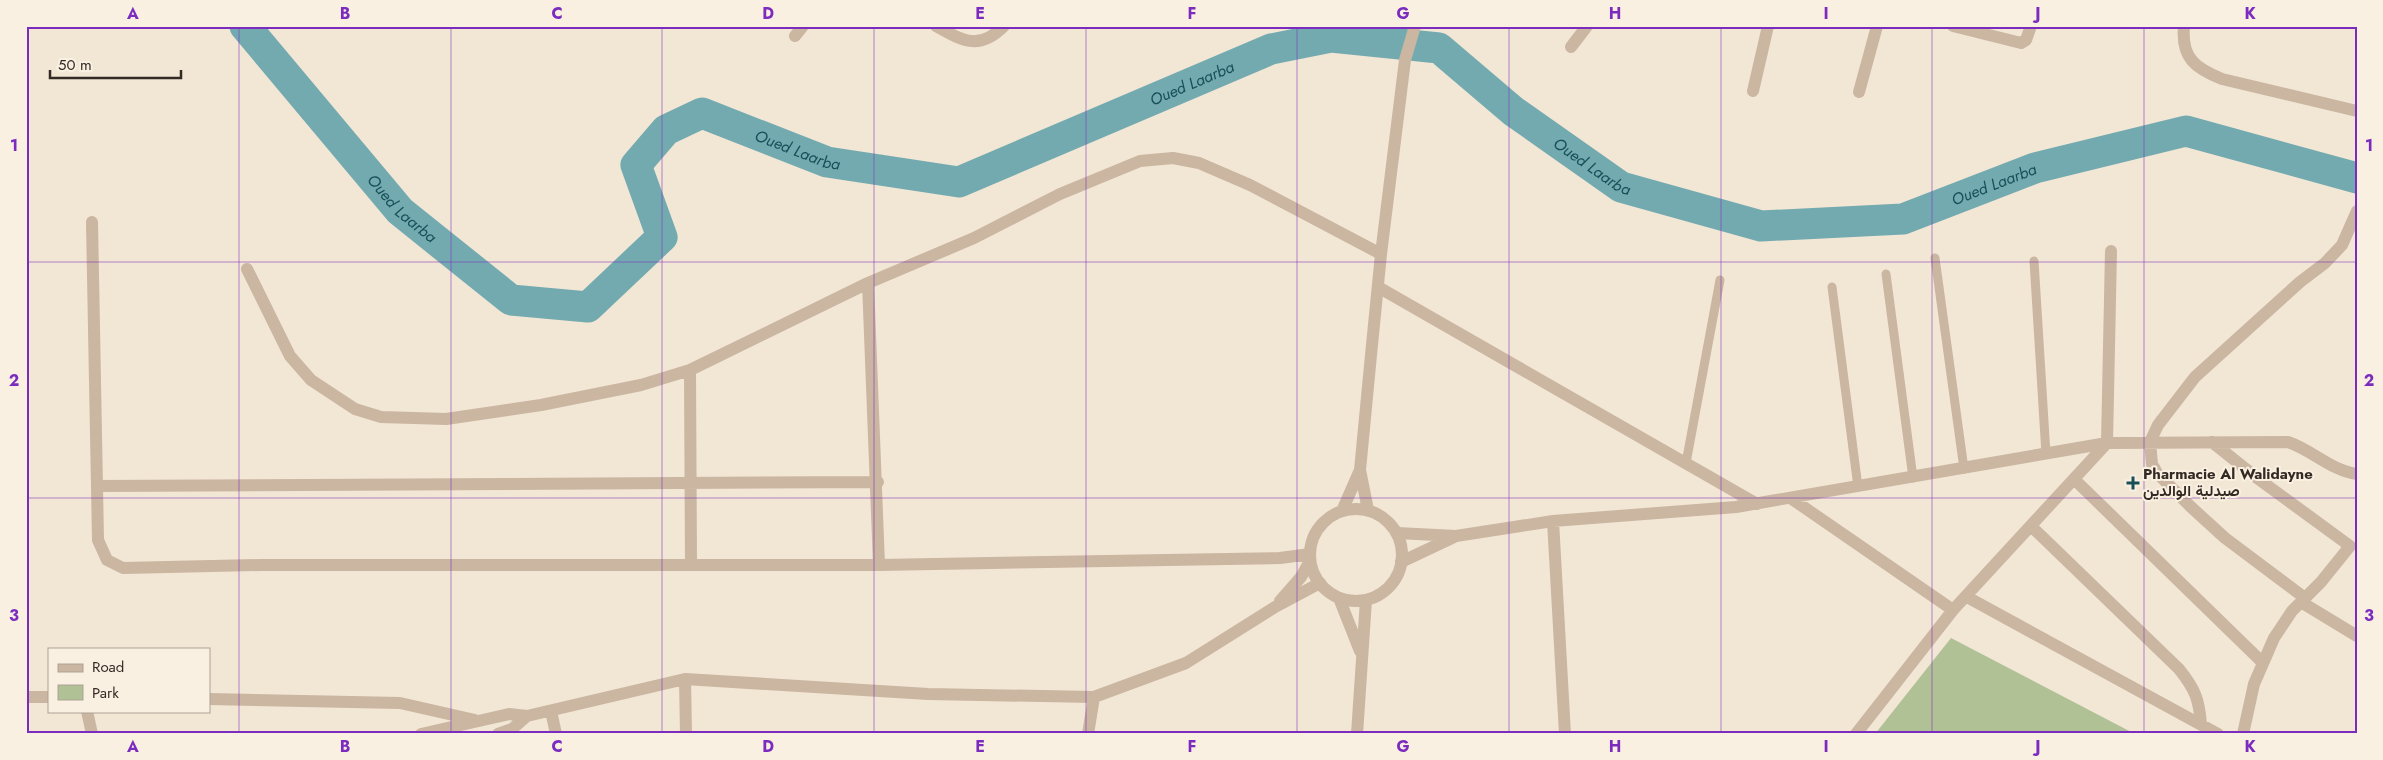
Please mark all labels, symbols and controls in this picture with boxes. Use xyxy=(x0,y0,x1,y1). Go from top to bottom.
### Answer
text: A xyxy=(126,2,139,25)
text: B xyxy=(340,2,350,25)
text: C xyxy=(551,2,563,25)
text: D xyxy=(762,2,774,25)
text: E xyxy=(975,2,985,25)
text: F xyxy=(1188,2,1196,25)
text: G xyxy=(1396,2,1410,25)
text: H xyxy=(1609,2,1621,25)
text: I xyxy=(1823,2,1829,25)
text: J xyxy=(2032,2,2041,25)
text: K xyxy=(2244,2,2256,25)
scale bar xyxy=(50,48,181,80)
text: 50 m xyxy=(58,54,92,76)
water label: Oued Laarba xyxy=(1146,55,1238,111)
water label: Oued Laarba xyxy=(751,124,842,176)
water label: Oued Laarba xyxy=(1549,132,1633,201)
text: 1 xyxy=(10,134,18,157)
text: 1 xyxy=(2365,134,2373,157)
water label: Oued Laarba xyxy=(1948,157,2040,211)
water label: Oued Laarba xyxy=(362,169,442,248)
text: 2 xyxy=(9,369,19,392)
text: 2 xyxy=(2364,369,2374,392)
place label: Pharmacie Al Walidayne صيدلية الوالدين xyxy=(2143,463,2313,502)
marker: Pharmacie Al Walidayne صيدلية الوالدين xyxy=(2127,477,2139,489)
text: 3 xyxy=(9,604,19,627)
text: 3 xyxy=(2364,604,2374,627)
legend xyxy=(48,648,210,712)
text: Road xyxy=(92,656,124,678)
text: Park xyxy=(92,682,119,704)
text: A xyxy=(126,735,139,758)
text: B xyxy=(340,735,350,758)
text: C xyxy=(551,735,563,758)
text: D xyxy=(762,735,774,758)
text: E xyxy=(975,735,985,758)
text: F xyxy=(1188,735,1196,758)
text: G xyxy=(1396,735,1410,758)
text: H xyxy=(1609,735,1621,758)
text: I xyxy=(1823,735,1829,758)
text: J xyxy=(2032,735,2041,758)
text: K xyxy=(2244,735,2256,758)

